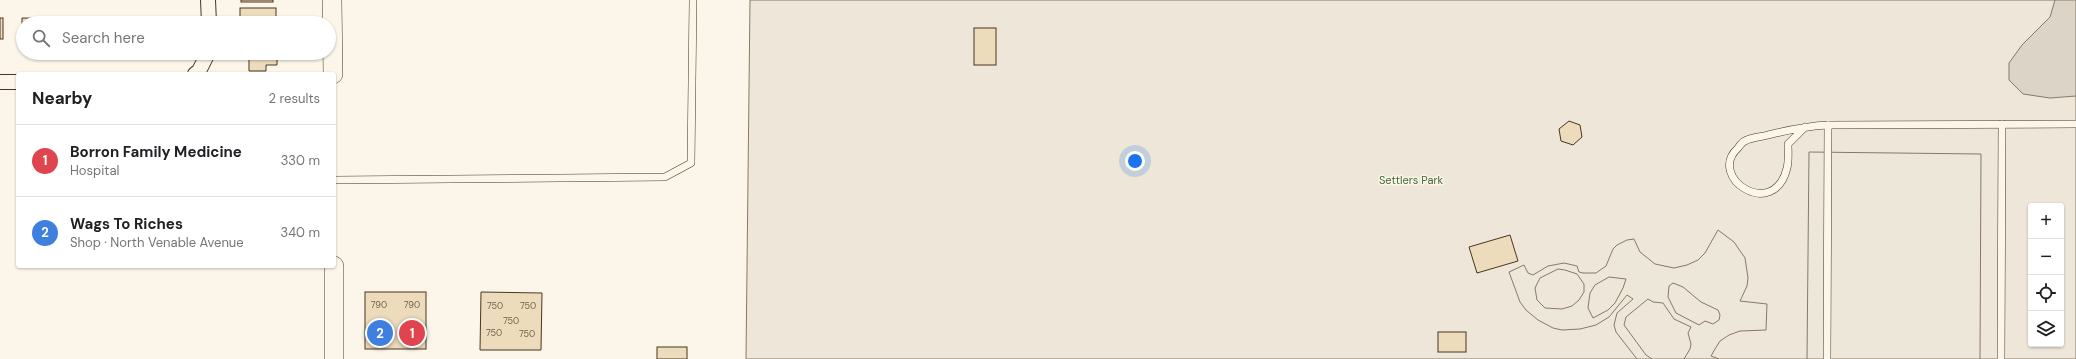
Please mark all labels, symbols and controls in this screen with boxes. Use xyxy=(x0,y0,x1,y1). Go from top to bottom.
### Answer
search box xyxy=(16,16,336,60)
icon: search xyxy=(30,27,52,49)
text: Search here xyxy=(62,28,145,48)
text: Nearby xyxy=(32,87,92,109)
text: 2 results xyxy=(269,90,320,107)
text: Borron Family Medicine xyxy=(70,142,242,162)
your location xyxy=(1125,151,1145,171)
text: 1 xyxy=(43,152,47,169)
text: 330 m xyxy=(281,152,320,169)
text: Hospital xyxy=(70,162,119,179)
park label: Settlers Park xyxy=(1379,173,1443,187)
map controls xyxy=(2028,203,2064,347)
button: + xyxy=(2028,203,2064,239)
text: Wags To Riches xyxy=(70,214,183,234)
text: 2 xyxy=(41,224,49,241)
text: 340 m xyxy=(280,224,320,241)
text: Shop · North Venable Avenue xyxy=(70,234,244,251)
button: − xyxy=(2028,239,2064,275)
button: locate xyxy=(2028,275,2064,311)
house number: 790 xyxy=(371,299,387,311)
house number: 790 xyxy=(404,299,420,311)
house number: 750 xyxy=(487,300,503,312)
house number: 750 xyxy=(520,300,536,312)
button: layers xyxy=(2028,311,2064,347)
house number: 750 xyxy=(503,315,519,327)
pin: 2 xyxy=(367,318,393,348)
pin: 1 xyxy=(399,318,425,348)
house number: 750 xyxy=(486,327,502,339)
house number: 750 xyxy=(519,328,535,340)

